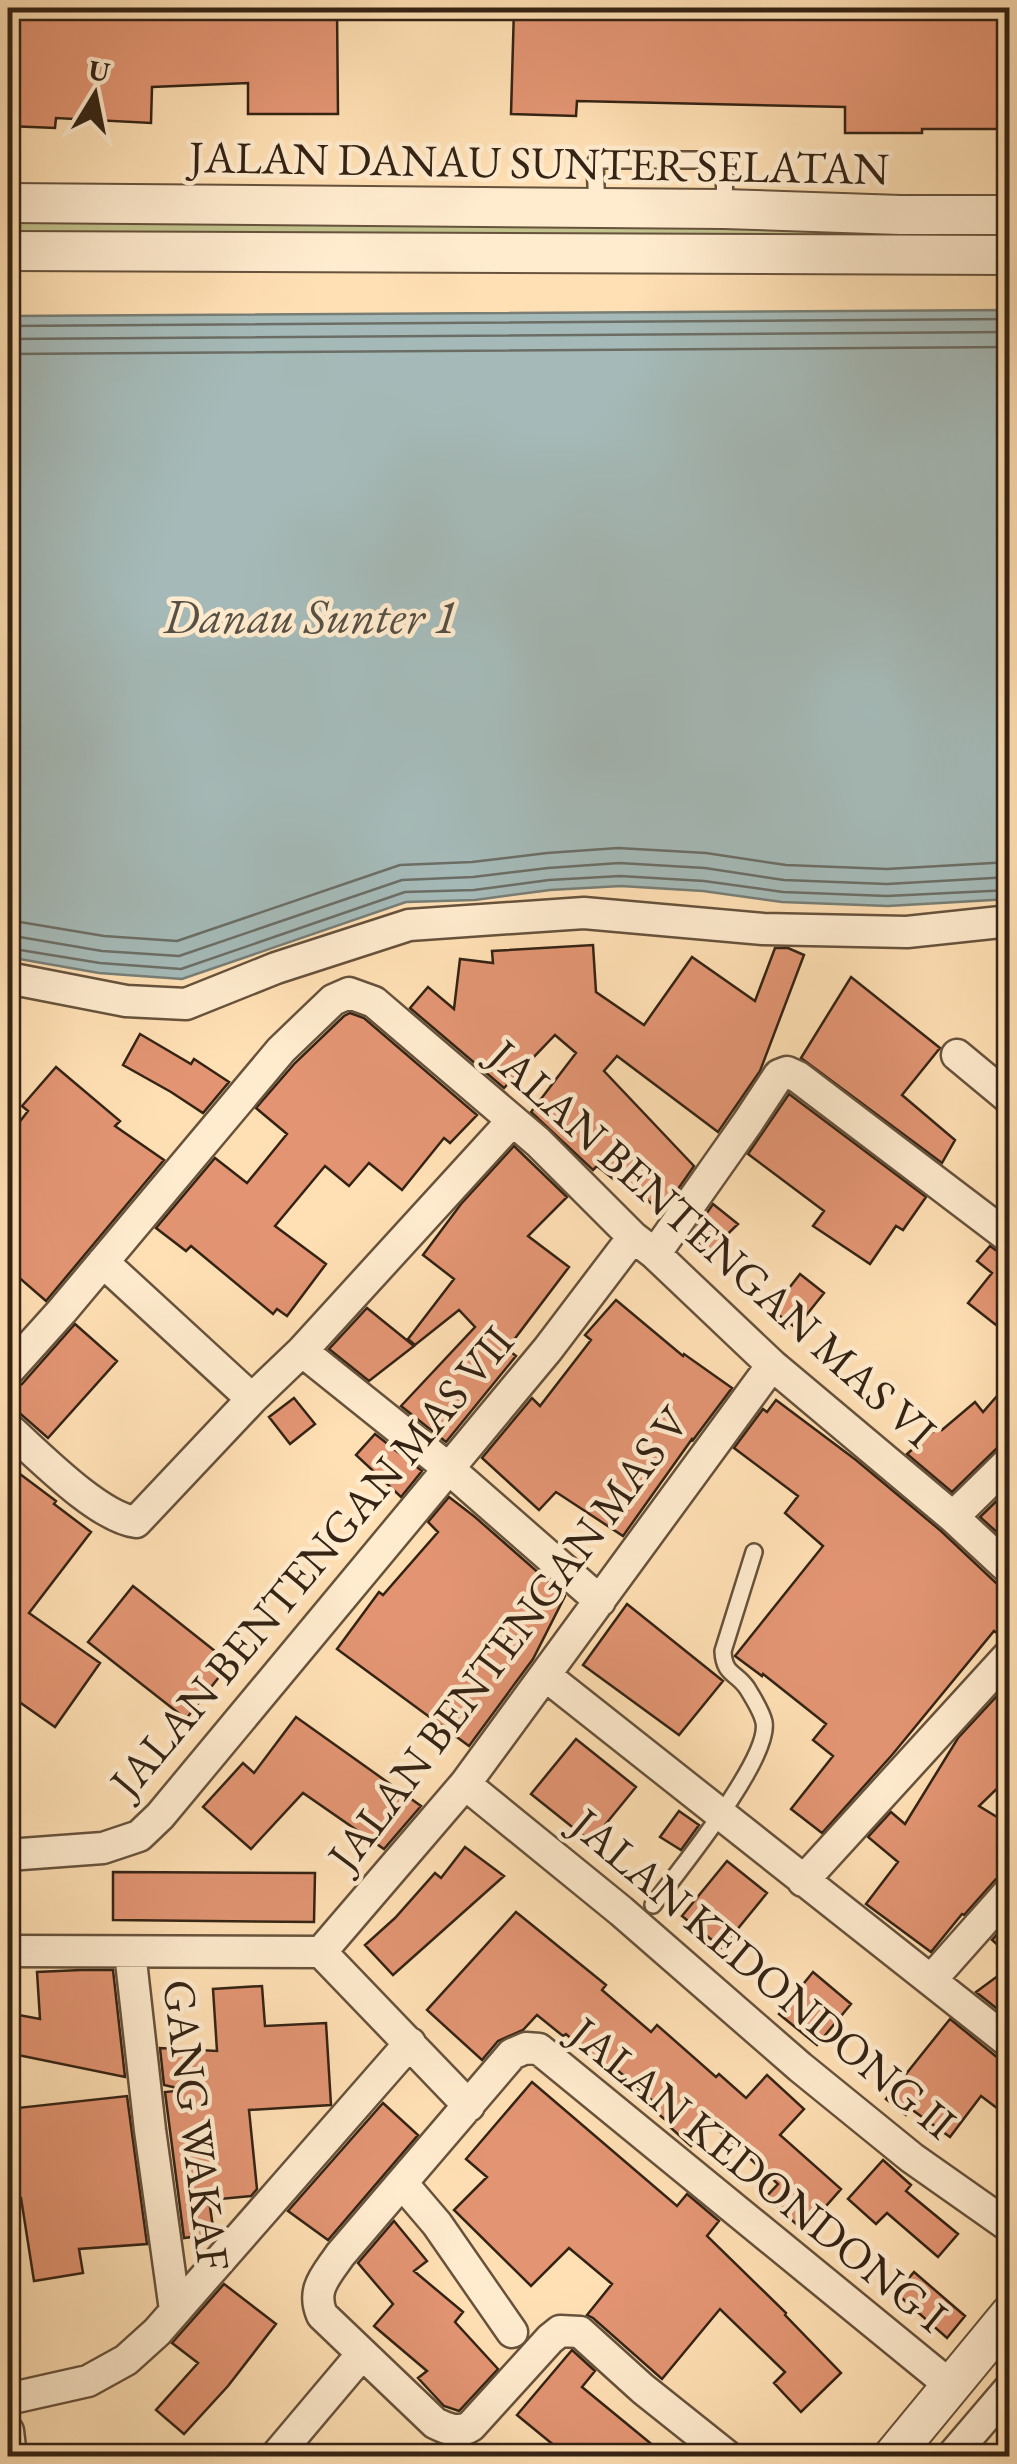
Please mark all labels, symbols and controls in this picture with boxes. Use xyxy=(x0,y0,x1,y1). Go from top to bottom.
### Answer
north arrow xyxy=(45,45,145,145)
text: U xyxy=(86,51,113,90)
street label: JALAN DANAU SUNTER SELATAN xyxy=(184,127,890,197)
water label: Danau Sunter 1 xyxy=(162,585,457,647)
street label: JALAN BENTENGAN MAS VI xyxy=(474,1024,949,1460)
street label: JALAN BENTENGAN MAS VII xyxy=(98,1315,524,1807)
street label: JALAN BENTENGAN MAS V xyxy=(316,1395,700,1881)
street label: JALAN KEDONDONG II xyxy=(557,1792,968,2151)
street label: GANG WAKAF xyxy=(150,1976,244,2274)
street label: JALAN KEDONDONG I xyxy=(555,2001,960,2344)

